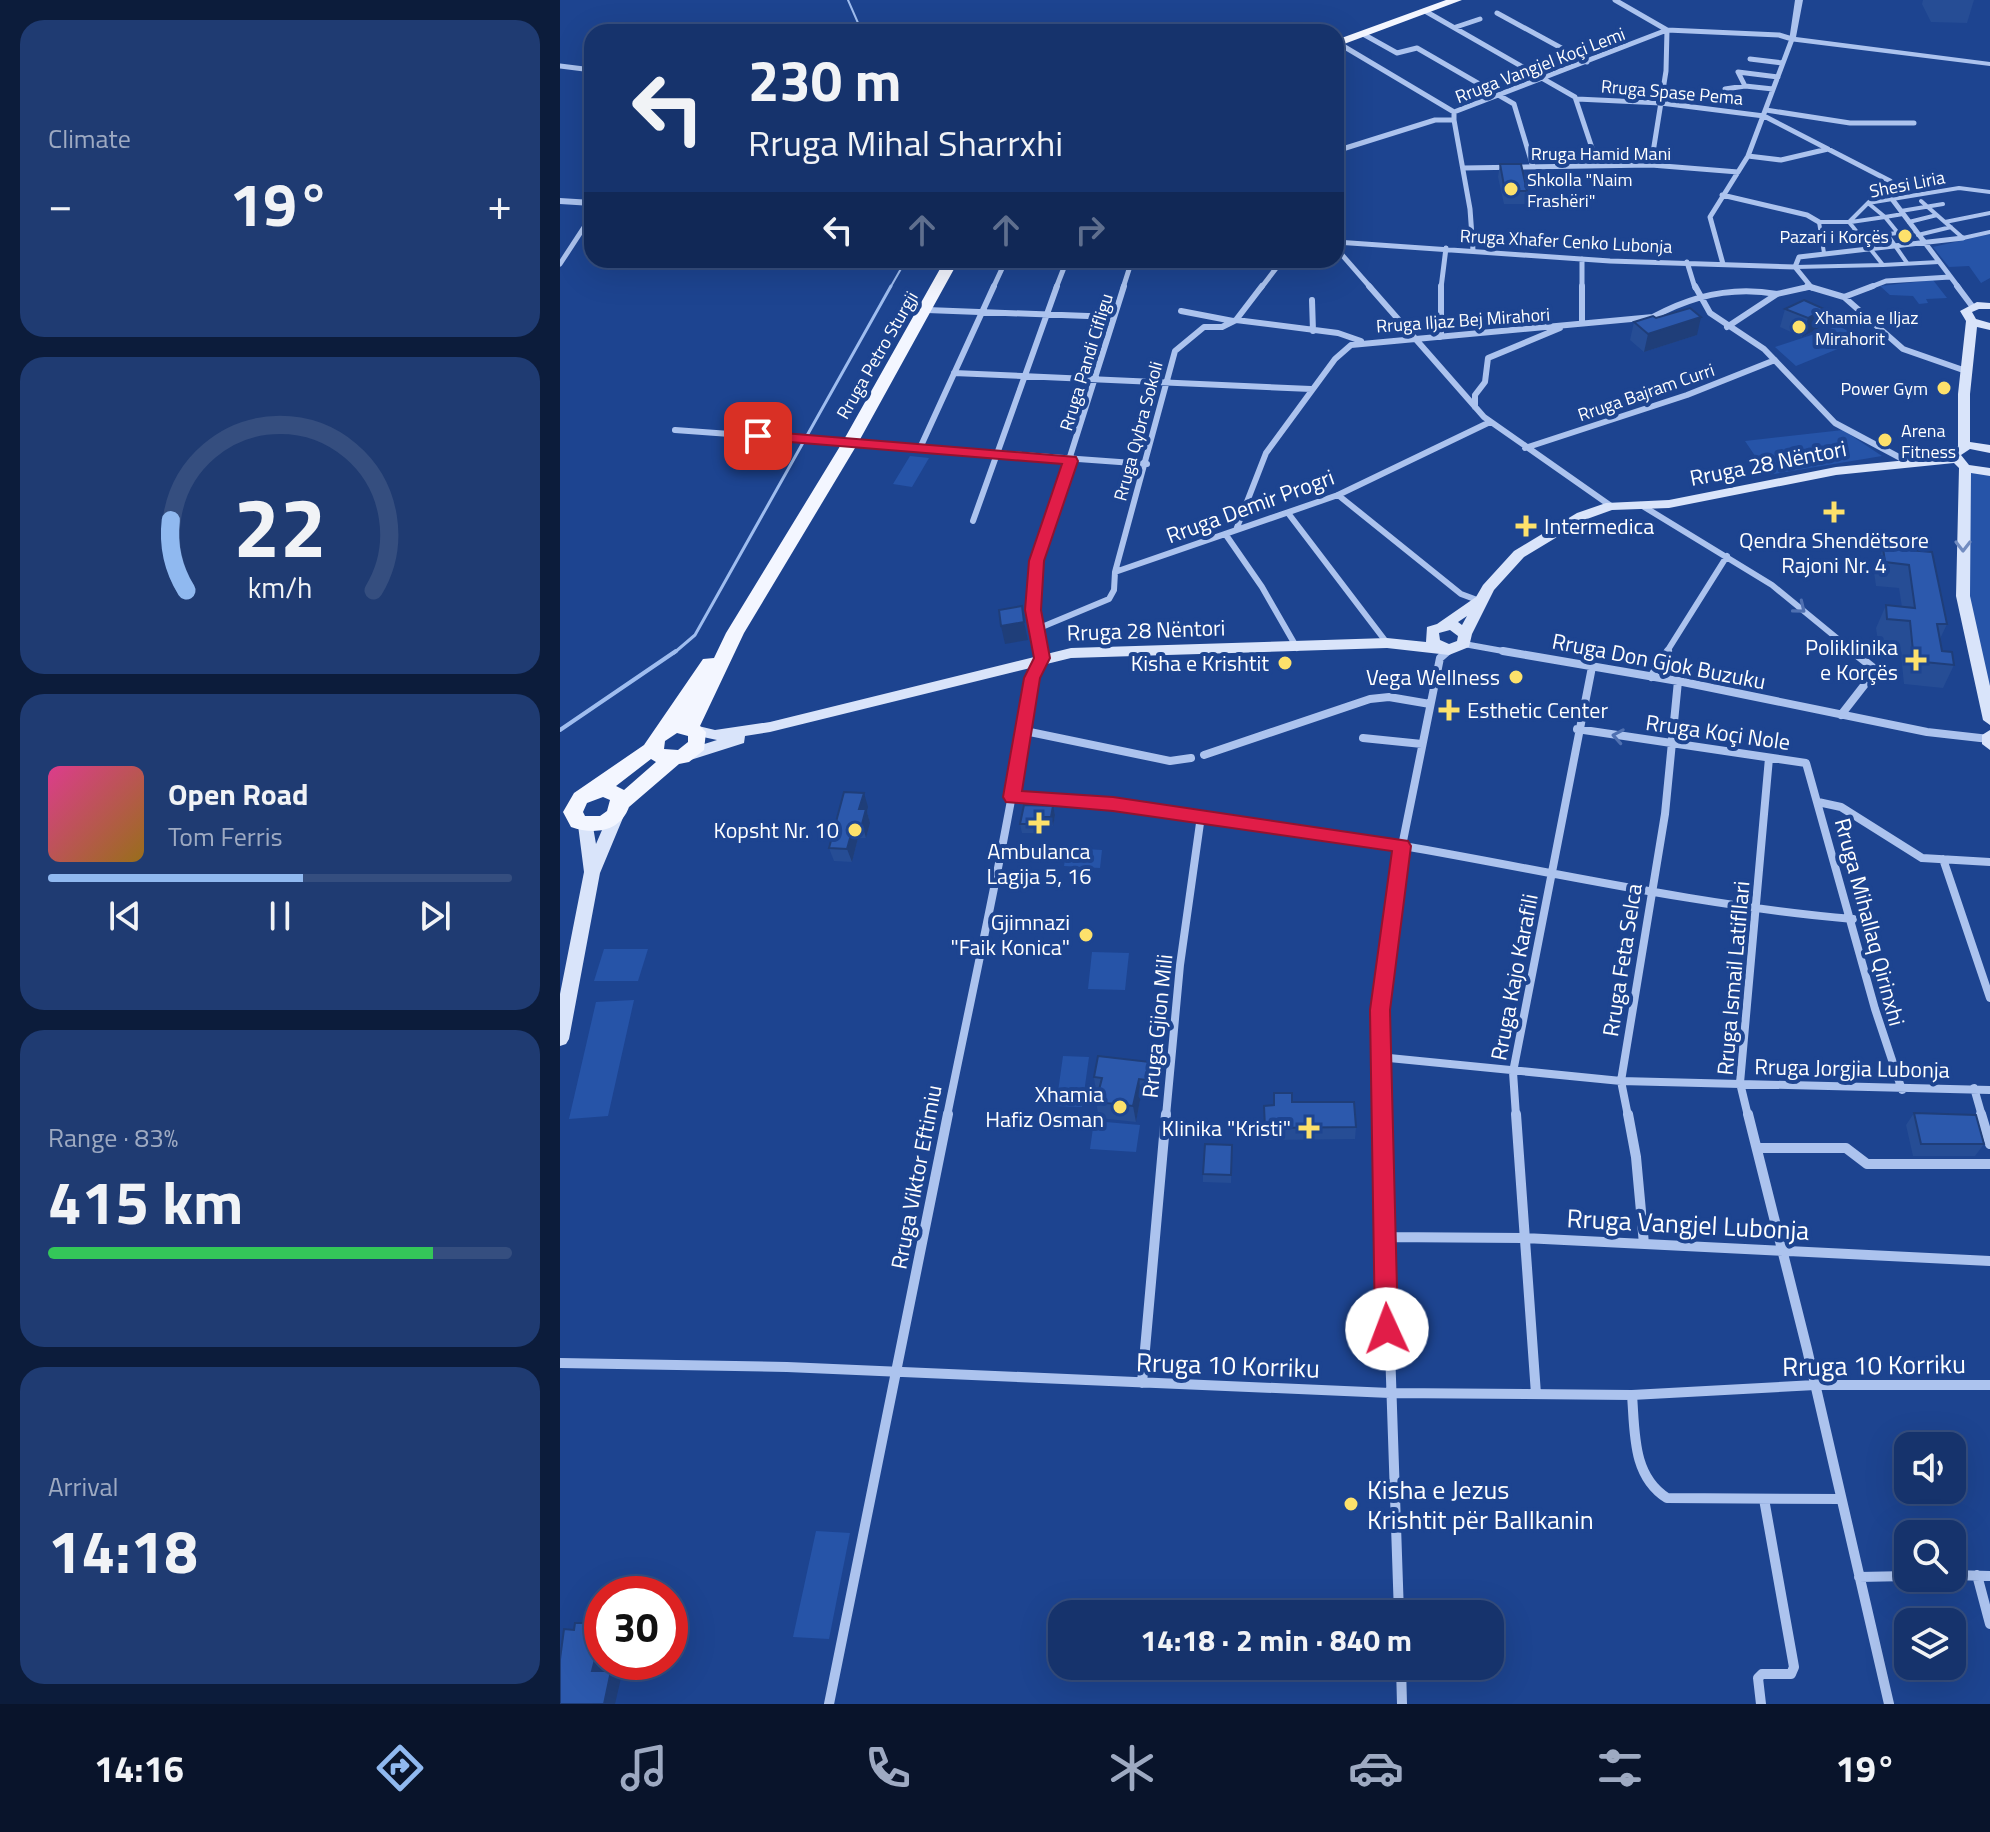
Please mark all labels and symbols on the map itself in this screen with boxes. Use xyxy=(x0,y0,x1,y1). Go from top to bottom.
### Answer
street label: Rruga Vangjel Koçi Lemi xyxy=(1451,20,1629,110)
street label: Rruga Spase Pema xyxy=(1600,72,1744,112)
street label: Rruga Hamid Mani xyxy=(1531,140,1671,167)
street label: Shesi Liria xyxy=(1867,163,1947,205)
place label: Shkolla "Naim Frashëri" xyxy=(1527,166,1633,214)
marker: Shkolla "Naim Frashëri" xyxy=(1502,180,1520,198)
street label: Rruga Xhafer Cenko Lubonja xyxy=(1459,222,1673,260)
place label: Pazari i Korçës xyxy=(1779,223,1889,250)
marker: Pazari i Korçës xyxy=(1896,227,1914,245)
street label: Rruga Petro Sturgji xyxy=(829,286,925,424)
street label: Rruga Pandi Cifligu xyxy=(1052,290,1120,434)
street label: Rruga Iljaz Bej Mirahori xyxy=(1375,300,1551,340)
place label: Xhamia e Iljaz Mirahorit xyxy=(1815,304,1918,352)
marker: Xhamia e Iljaz Mirahorit xyxy=(1790,318,1808,336)
street label: Rruga Bajram Curri xyxy=(1574,356,1718,428)
street label: Rruga Qybra Sokoli xyxy=(1106,358,1170,504)
place label: Power Gym xyxy=(1840,375,1928,402)
marker: Power Gym xyxy=(1935,379,1953,397)
pin xyxy=(724,402,792,470)
place label: Arena Fitness xyxy=(1901,417,1956,465)
street label: Rruga 28 Nëntori xyxy=(1687,431,1849,495)
marker: Arena Fitness xyxy=(1876,431,1894,449)
street label: Rruga Demir Progri xyxy=(1161,460,1339,552)
marker: Qendra Shendëtsore Rajoni Nr. 4 xyxy=(1823,501,1845,523)
place label: Intermedica xyxy=(1544,509,1654,543)
marker: Intermedica xyxy=(1515,515,1537,537)
place label: Qendra Shendëtsore Rajoni Nr. 4 xyxy=(1739,523,1929,582)
one-way arrow xyxy=(1954,540,1972,553)
one-way arrow xyxy=(1791,598,1806,612)
street label: Rruga 28 Nëntori xyxy=(1066,610,1226,650)
street label: Rruga Don Gjok Buzuku xyxy=(1549,624,1769,698)
place label: Poliklinika e Korçës xyxy=(1805,630,1898,689)
place label: Kisha e Krishtit xyxy=(1131,646,1269,680)
marker: Poliklinika e Korçës xyxy=(1905,649,1927,671)
marker: Kisha e Krishtit xyxy=(1276,654,1294,672)
place label: Vega Wellness xyxy=(1366,660,1500,694)
marker: Vega Wellness xyxy=(1507,668,1525,686)
place label: Esthetic Center xyxy=(1467,693,1608,727)
marker: Esthetic Center xyxy=(1438,699,1460,721)
street label: Rruga Koçi Nole xyxy=(1644,705,1792,759)
one-way arrow xyxy=(1611,728,1625,745)
marker: Ambulanca Lagija 5, 16 xyxy=(1028,812,1050,834)
place label: Kopsht Nr. 10 xyxy=(714,813,839,847)
street label: Rruga Mihallaq Qirinxhi xyxy=(1826,814,1914,1030)
marker: Kopsht Nr. 10 xyxy=(846,821,864,839)
place label: Ambulanca Lagija 5, 16 xyxy=(986,834,1092,893)
street label: Rruga Ismail Latifllari xyxy=(1708,879,1758,1077)
street label: Rruga Feta Selca xyxy=(1593,881,1651,1039)
street label: Rruga Kajo Karafili xyxy=(1481,891,1547,1063)
place label: Gjimnazi "Faik Konica" xyxy=(951,905,1070,964)
marker: Gjimnazi "Faik Konica" xyxy=(1077,926,1095,944)
street label: Rruga Gjion Mili xyxy=(1133,952,1181,1100)
street label: Rruga Jorgjia Lubonja xyxy=(1754,1049,1950,1087)
place label: Xhamia Hafiz Osman xyxy=(985,1077,1104,1136)
street label: Rruga Viktor Eftimiu xyxy=(881,1082,951,1272)
marker: Xhamia Hafiz Osman xyxy=(1111,1098,1129,1116)
place label: Klinika "Kristi" xyxy=(1162,1111,1291,1145)
marker: Klinika "Kristi" xyxy=(1298,1117,1320,1139)
street label: Rruga Vangjel Lubonja xyxy=(1566,1198,1810,1250)
position arrow xyxy=(1345,1287,1429,1371)
street label: Rruga 10 Korriku xyxy=(1135,1342,1321,1388)
street label: Rruga 10 Korriku xyxy=(1782,1344,1966,1386)
place label: Kisha e Jezus Krishtit për Ballkanin xyxy=(1367,1470,1594,1539)
marker: Kisha e Jezus Krishtit për Ballkanin xyxy=(1342,1495,1360,1513)
speed limit sign: 30 xyxy=(584,1576,688,1680)

